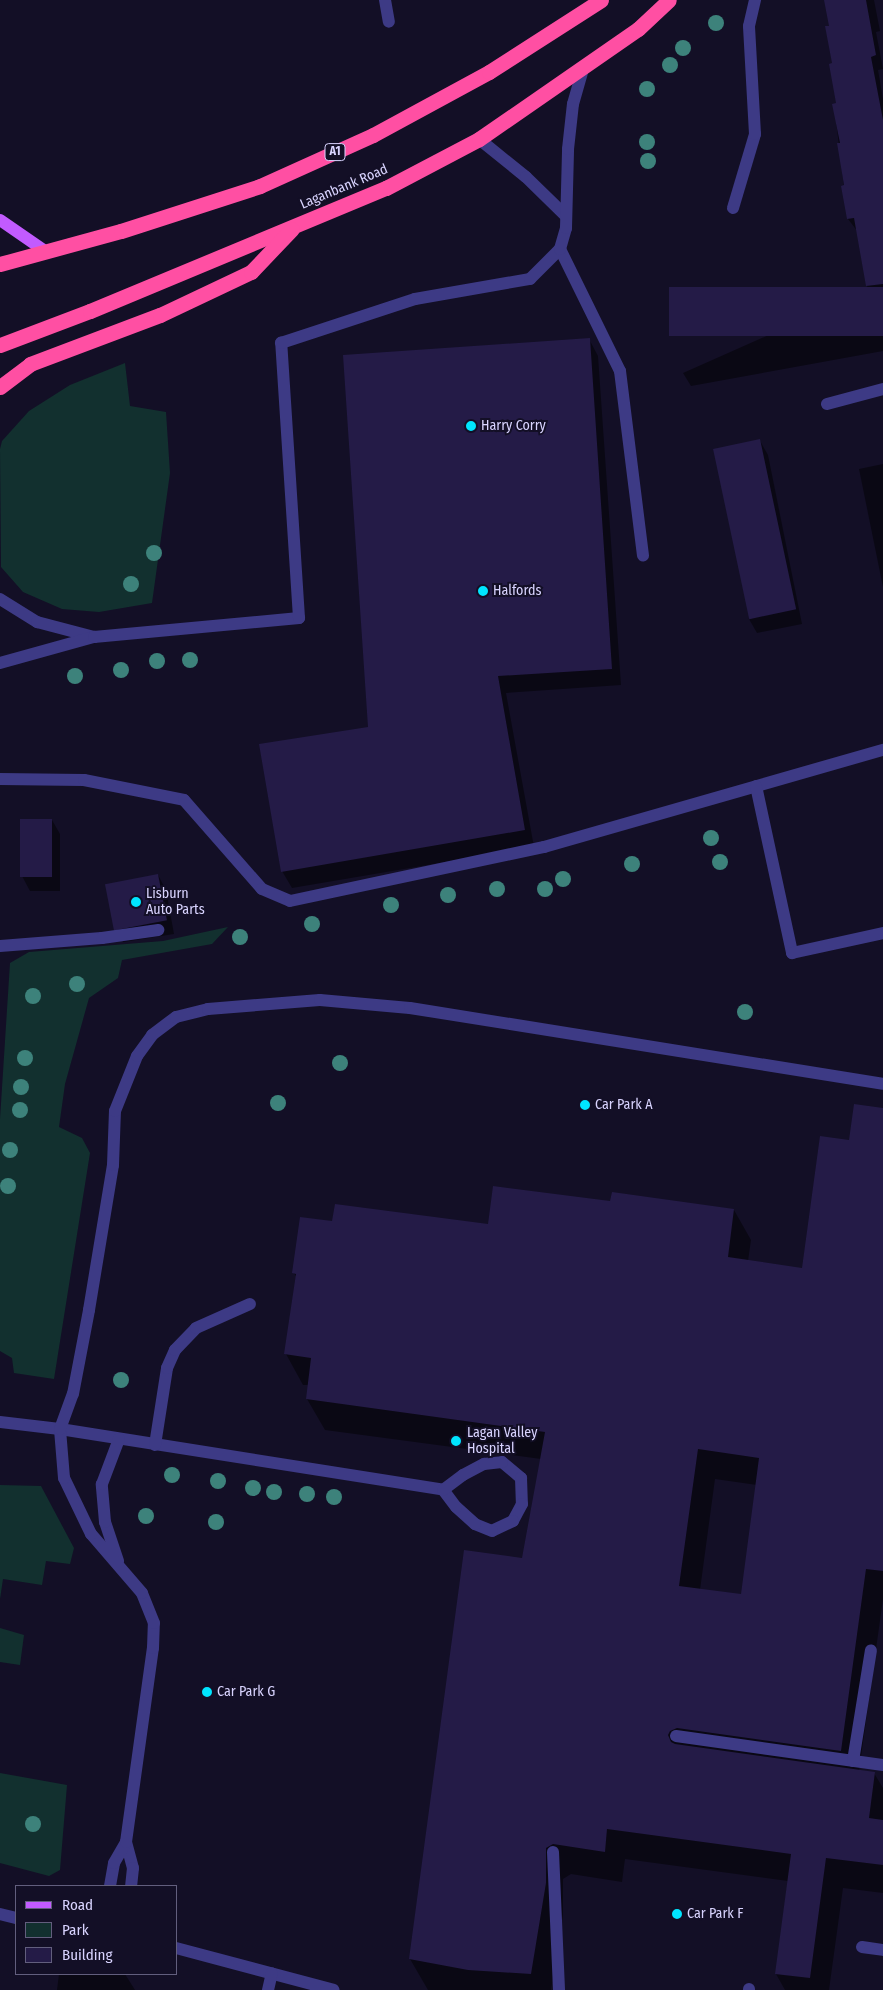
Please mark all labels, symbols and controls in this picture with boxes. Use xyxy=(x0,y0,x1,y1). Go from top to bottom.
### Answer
road number: A1 xyxy=(324,142,346,162)
street label: Laganbank Road xyxy=(298,161,390,213)
place label: Harry Corry xyxy=(481,418,546,434)
marker: Harry Corry xyxy=(465,420,477,432)
place label: Halfords xyxy=(493,583,541,599)
marker: Halfords xyxy=(477,585,489,597)
place label: Lisburn Auto Parts xyxy=(146,886,205,919)
marker: Lisburn Auto Parts xyxy=(130,896,142,908)
place label: Car Park A xyxy=(595,1097,653,1113)
marker: Car Park A xyxy=(579,1099,591,1111)
place label: Lagan Valley Hospital xyxy=(467,1425,537,1458)
marker: Lagan Valley Hospital xyxy=(449,1434,463,1448)
place label: Car Park G xyxy=(217,1684,275,1700)
marker: Car Park G xyxy=(201,1686,213,1698)
legend xyxy=(15,1885,178,1975)
text: Road xyxy=(62,1896,93,1914)
place label: Car Park F xyxy=(687,1906,743,1922)
marker: Car Park F xyxy=(671,1908,683,1920)
text: Park xyxy=(62,1921,89,1939)
text: Building xyxy=(62,1946,113,1964)

